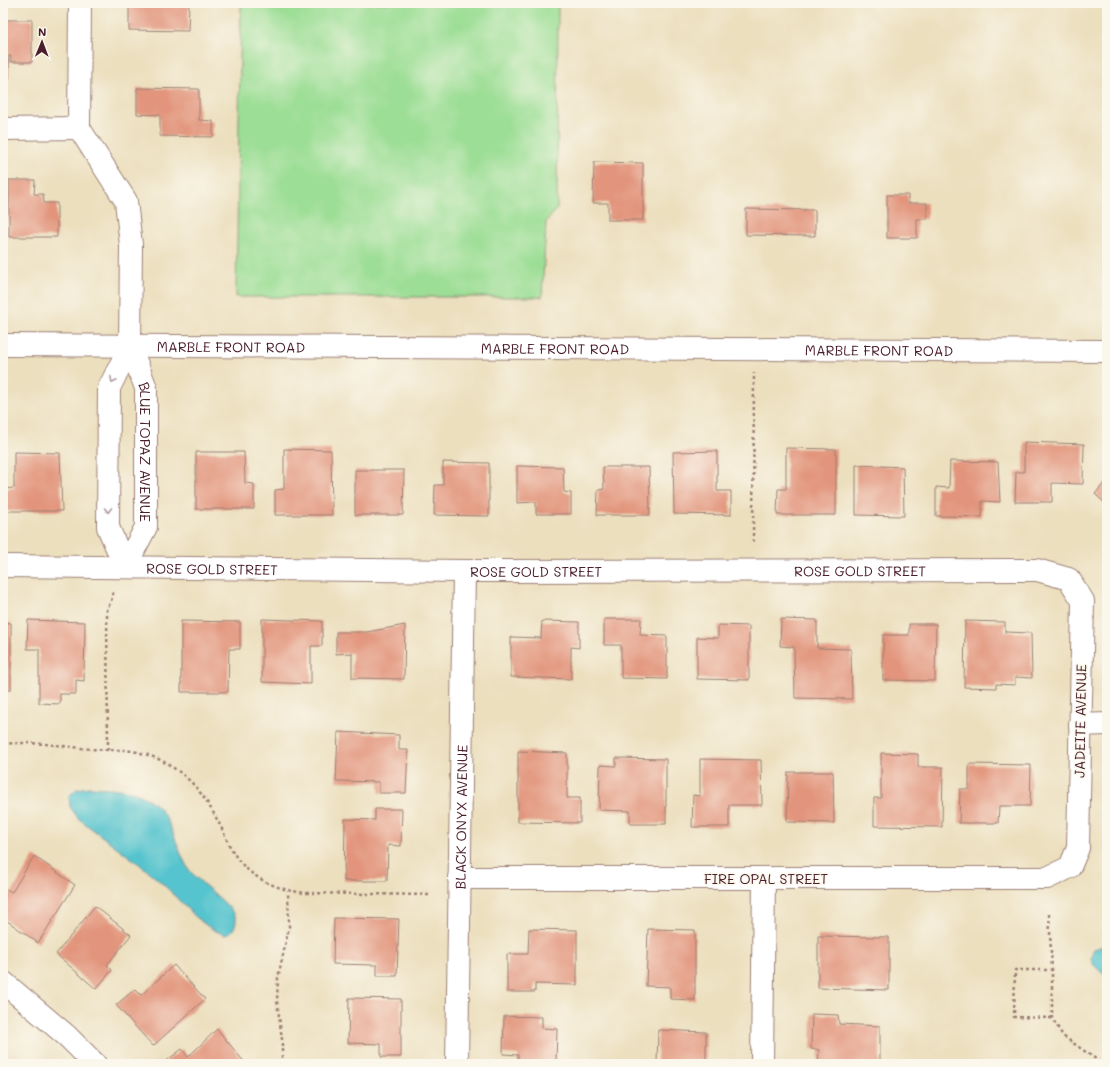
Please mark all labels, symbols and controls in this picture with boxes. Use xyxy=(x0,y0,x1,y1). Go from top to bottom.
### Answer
north arrow xyxy=(22,22,62,62)
text: N xyxy=(38,24,46,39)
street label: MARBLE FRONT ROAD xyxy=(157,336,305,356)
street label: MARBLE FRONT ROAD xyxy=(481,338,629,358)
street label: MARBLE FRONT ROAD xyxy=(805,340,953,360)
one-way arrow xyxy=(110,376,118,384)
street label: BLUE TOPAZ AVENUE xyxy=(135,379,156,522)
one-way arrow xyxy=(104,507,112,513)
street label: ROSE GOLD STREET xyxy=(146,558,278,578)
street label: ROSE GOLD STREET xyxy=(470,561,602,580)
street label: ROSE GOLD STREET xyxy=(794,561,926,580)
street label: JADEITE AVENUE xyxy=(1070,664,1090,778)
street label: BLACK ONYX AVENUE xyxy=(450,745,471,889)
street label: FIRE OPAL STREET xyxy=(704,869,828,888)

